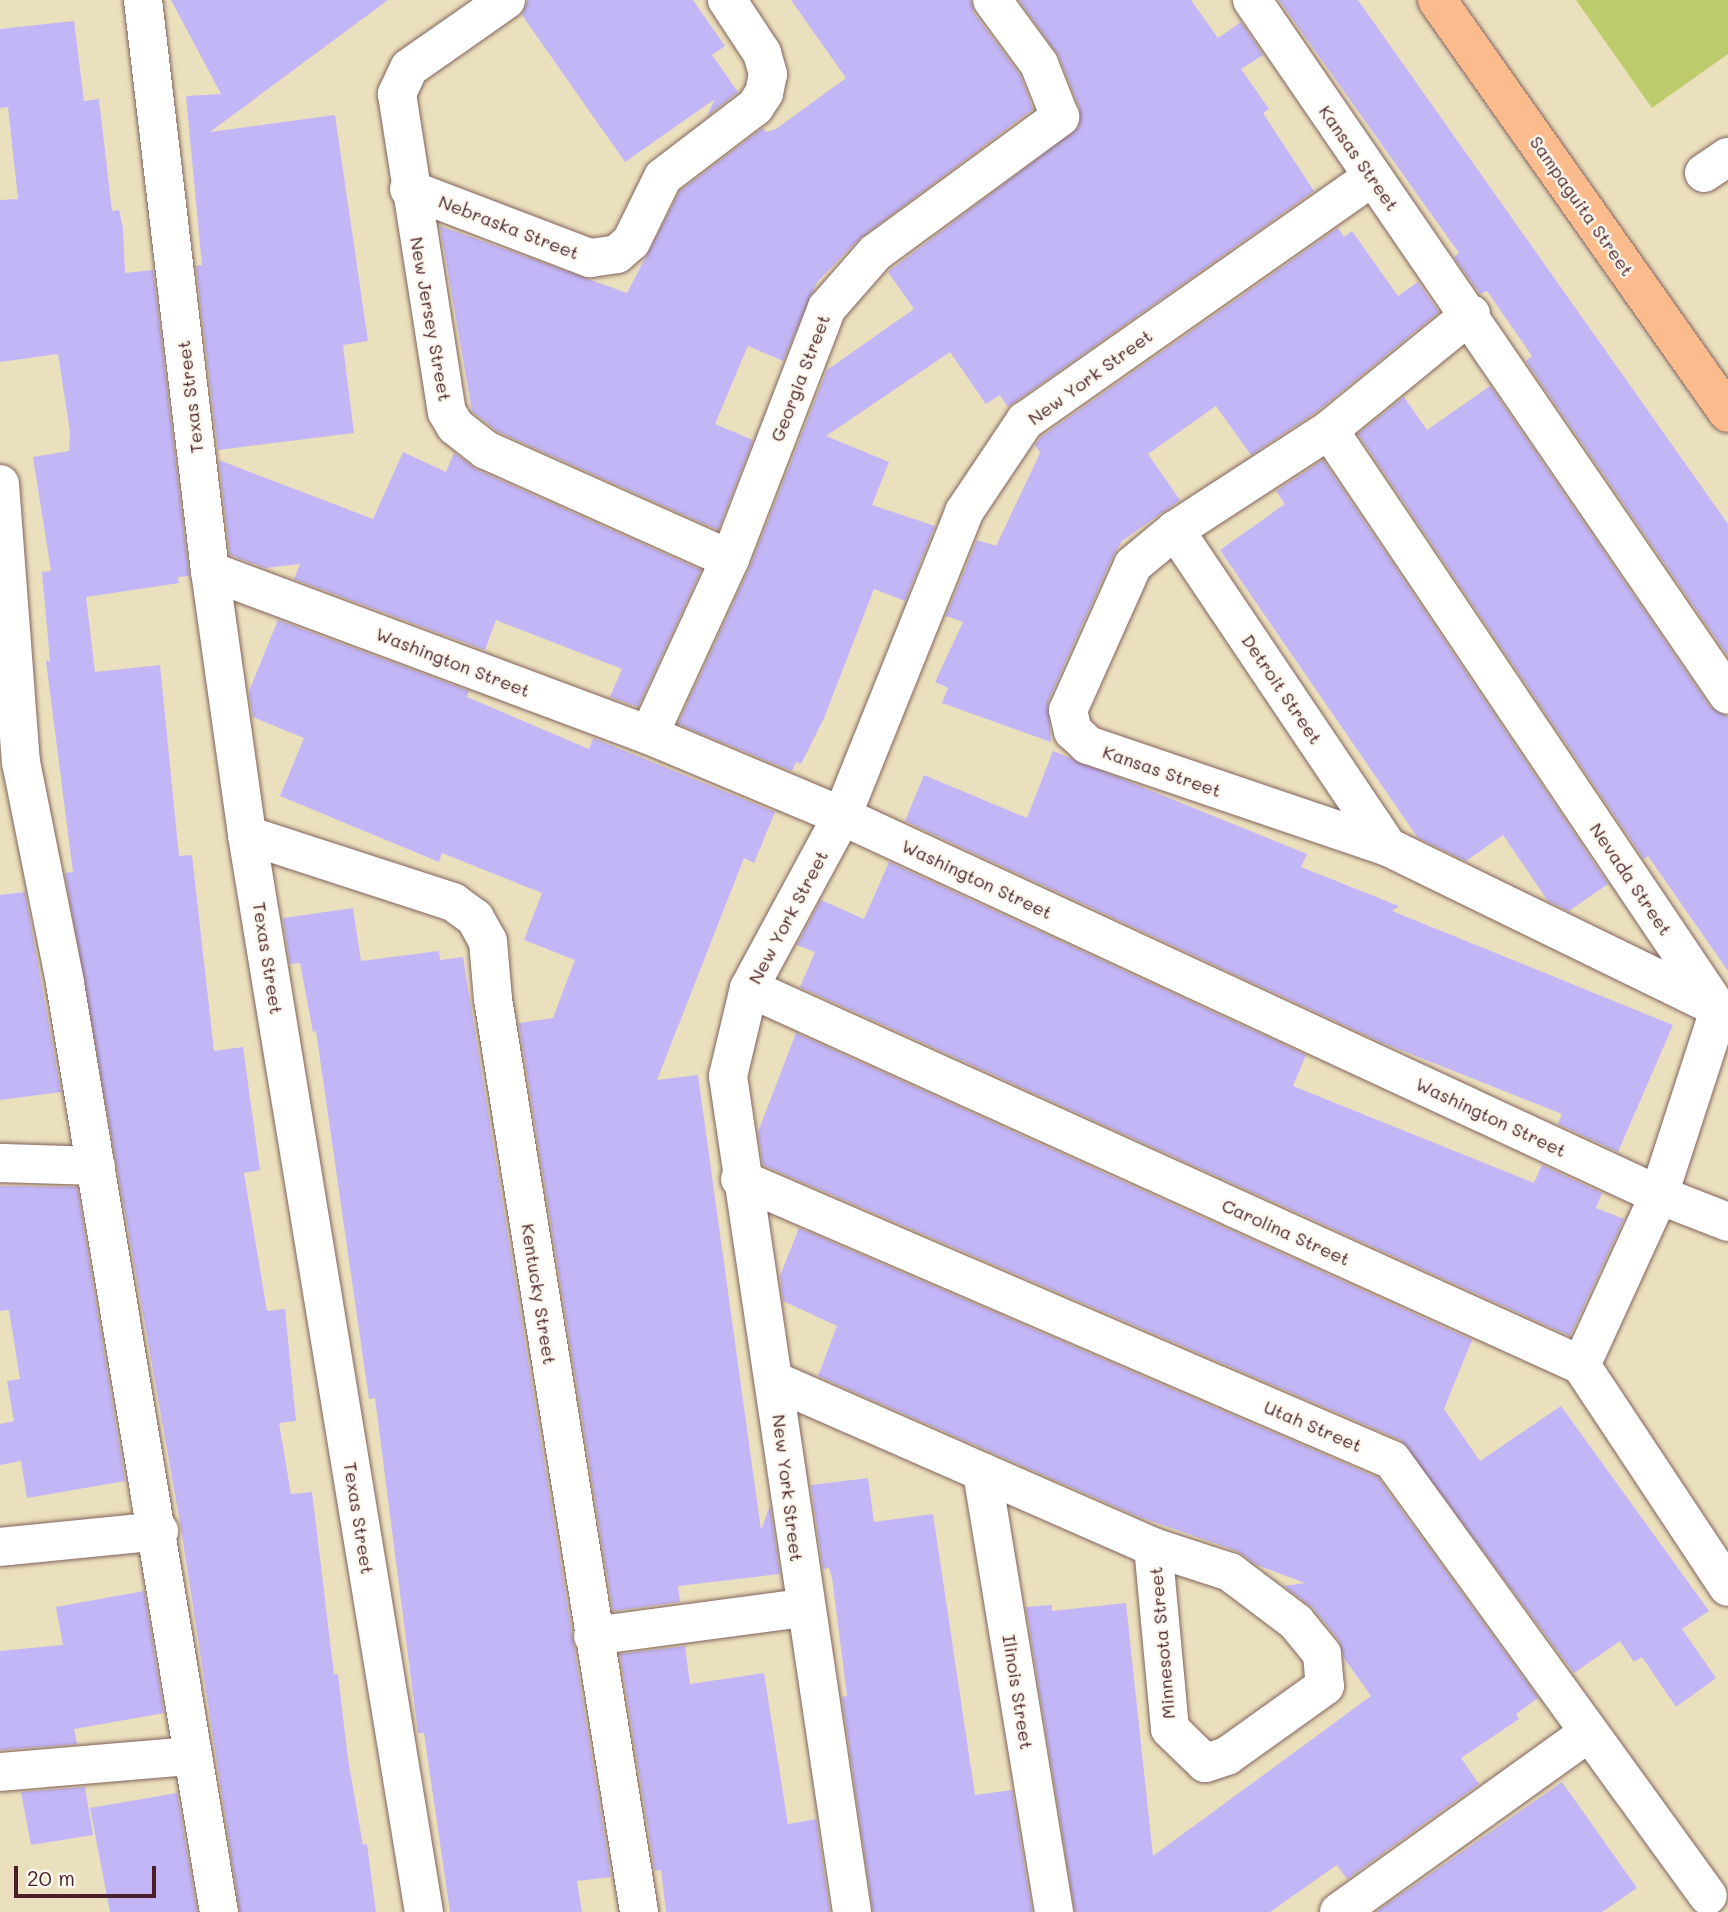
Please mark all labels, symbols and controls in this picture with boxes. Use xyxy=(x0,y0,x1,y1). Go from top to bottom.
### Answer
street label: Kansas Street xyxy=(1315,101,1403,215)
street label: Sampaguita Street xyxy=(1526,132,1638,280)
street label: Nebraska Street xyxy=(436,190,582,264)
street label: New Jersey Street xyxy=(406,235,456,403)
street label: Georgia Street xyxy=(766,311,834,445)
street label: New York Street xyxy=(1024,325,1156,429)
street label: Texas Street xyxy=(172,339,208,455)
street label: Washington Street xyxy=(373,623,533,701)
street label: Detroit Street xyxy=(1237,630,1327,748)
street label: Kansas Street xyxy=(1100,741,1224,801)
street label: Nevada Street xyxy=(1585,819,1677,939)
street label: Washington Street xyxy=(898,835,1056,923)
street label: New York Street xyxy=(744,846,832,988)
street label: Texas Street xyxy=(248,900,288,1016)
street label: Washington Street xyxy=(1412,1073,1570,1161)
street label: Carolina Street xyxy=(1219,1194,1353,1270)
street label: Kentucky Street xyxy=(517,1222,561,1366)
street label: Utah Street xyxy=(1261,1396,1365,1456)
street label: New York Street xyxy=(768,1413,808,1563)
street label: Texas Street xyxy=(339,1460,379,1576)
street label: Minnesota Street xyxy=(1145,1566,1179,1720)
street label: Ilinois Street xyxy=(998,1633,1038,1751)
scale bar xyxy=(18,1853,159,1897)
text: 20 m xyxy=(27,1864,75,1891)

